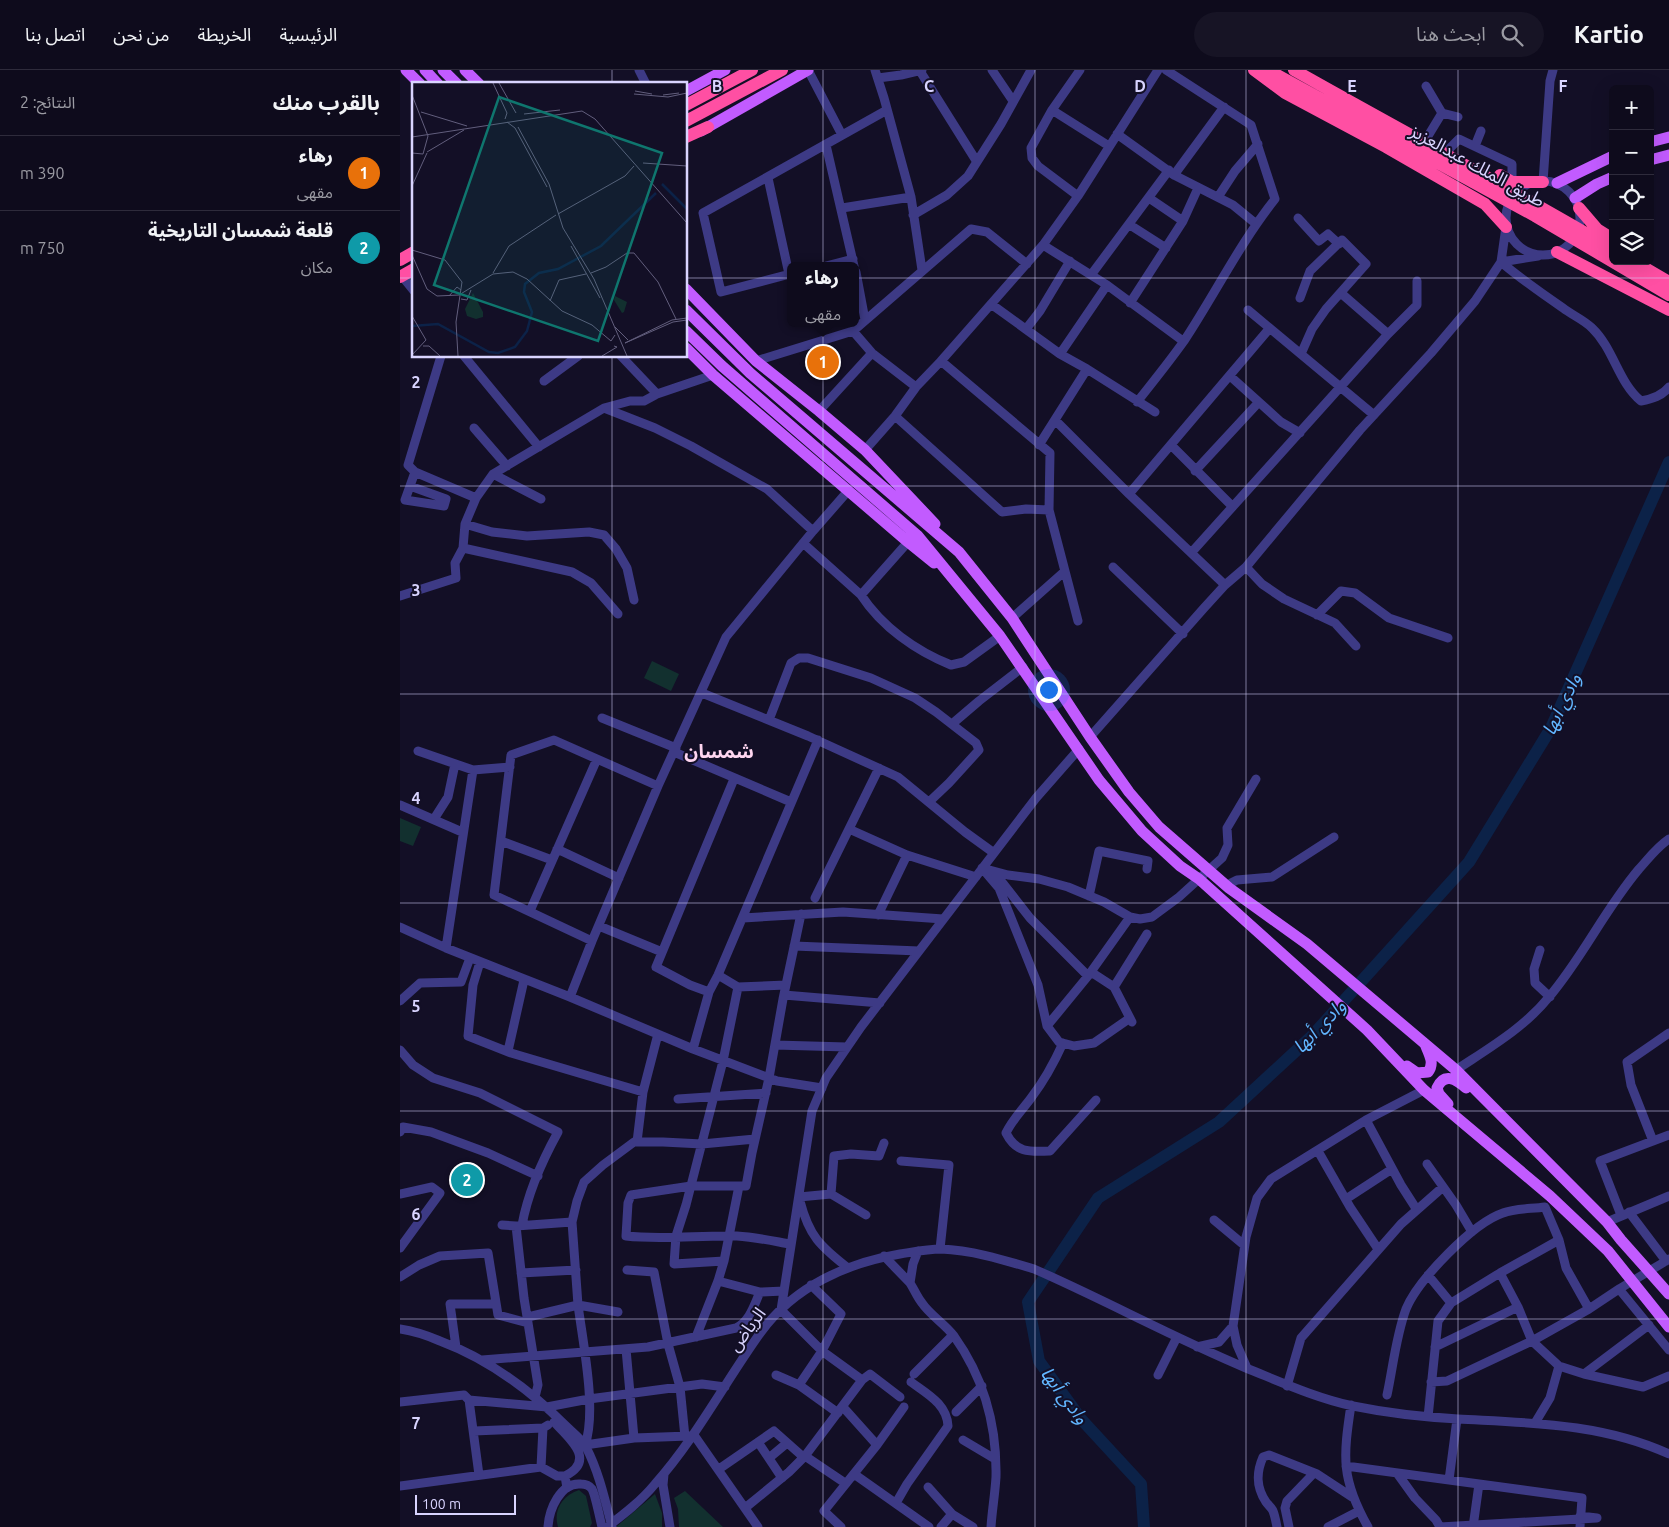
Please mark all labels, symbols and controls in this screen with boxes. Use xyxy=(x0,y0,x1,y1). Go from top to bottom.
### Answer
search box xyxy=(1194,12,1544,57)
icon: search xyxy=(1498,21,1526,49)
text: Kartio xyxy=(1574,21,1644,48)
text: ابحث هنا xyxy=(1416,23,1486,45)
text: اتصل بنا xyxy=(25,24,85,44)
text: من نحن xyxy=(113,24,169,44)
text: الخريطة xyxy=(197,24,251,44)
text: الرئيسية xyxy=(279,24,337,44)
text: B xyxy=(712,77,722,95)
text: C xyxy=(924,77,934,95)
text: D xyxy=(1134,77,1146,95)
text: E xyxy=(1347,77,1357,95)
text: F xyxy=(1559,77,1568,95)
inset map xyxy=(412,82,688,358)
map controls xyxy=(1609,85,1654,265)
button: + xyxy=(1609,85,1654,130)
text: بالقرب منك xyxy=(273,90,380,114)
text: النتائج: 2 xyxy=(20,93,75,111)
street label: طريق الملك عبدالعزيز xyxy=(1405,119,1549,212)
button: − xyxy=(1609,130,1654,175)
text: رهاء xyxy=(299,144,333,166)
text: 390 m xyxy=(20,164,65,182)
text: 1 xyxy=(359,164,369,182)
button: locate xyxy=(1609,175,1654,220)
text: مقهى xyxy=(297,183,333,201)
text: قلعة شمسان التاريخية xyxy=(148,219,333,241)
button: layers xyxy=(1609,220,1654,265)
text: 750 m xyxy=(20,239,65,257)
text: 2 xyxy=(359,239,369,257)
text: مكان xyxy=(301,258,333,276)
popup xyxy=(787,262,859,327)
text: رهاء xyxy=(805,266,839,288)
text: مقهى xyxy=(805,305,841,323)
pin: 1 xyxy=(807,343,839,381)
text: 2 xyxy=(411,373,421,391)
text: 3 xyxy=(411,581,421,599)
water label: وادي أبها xyxy=(1537,669,1589,740)
your location xyxy=(1036,677,1062,703)
district label: شمسان xyxy=(684,740,754,762)
text: 4 xyxy=(411,789,421,807)
water label: وادي أبها xyxy=(1288,994,1353,1060)
text: 5 xyxy=(411,997,421,1015)
pin: 2 xyxy=(451,1161,483,1199)
text: 6 xyxy=(411,1205,421,1223)
street label: الرياض xyxy=(723,1303,771,1356)
water label: وادي أبها xyxy=(1033,1362,1094,1431)
text: 7 xyxy=(411,1414,421,1432)
scale bar xyxy=(415,1492,516,1515)
text: 100 m xyxy=(422,1496,461,1512)

